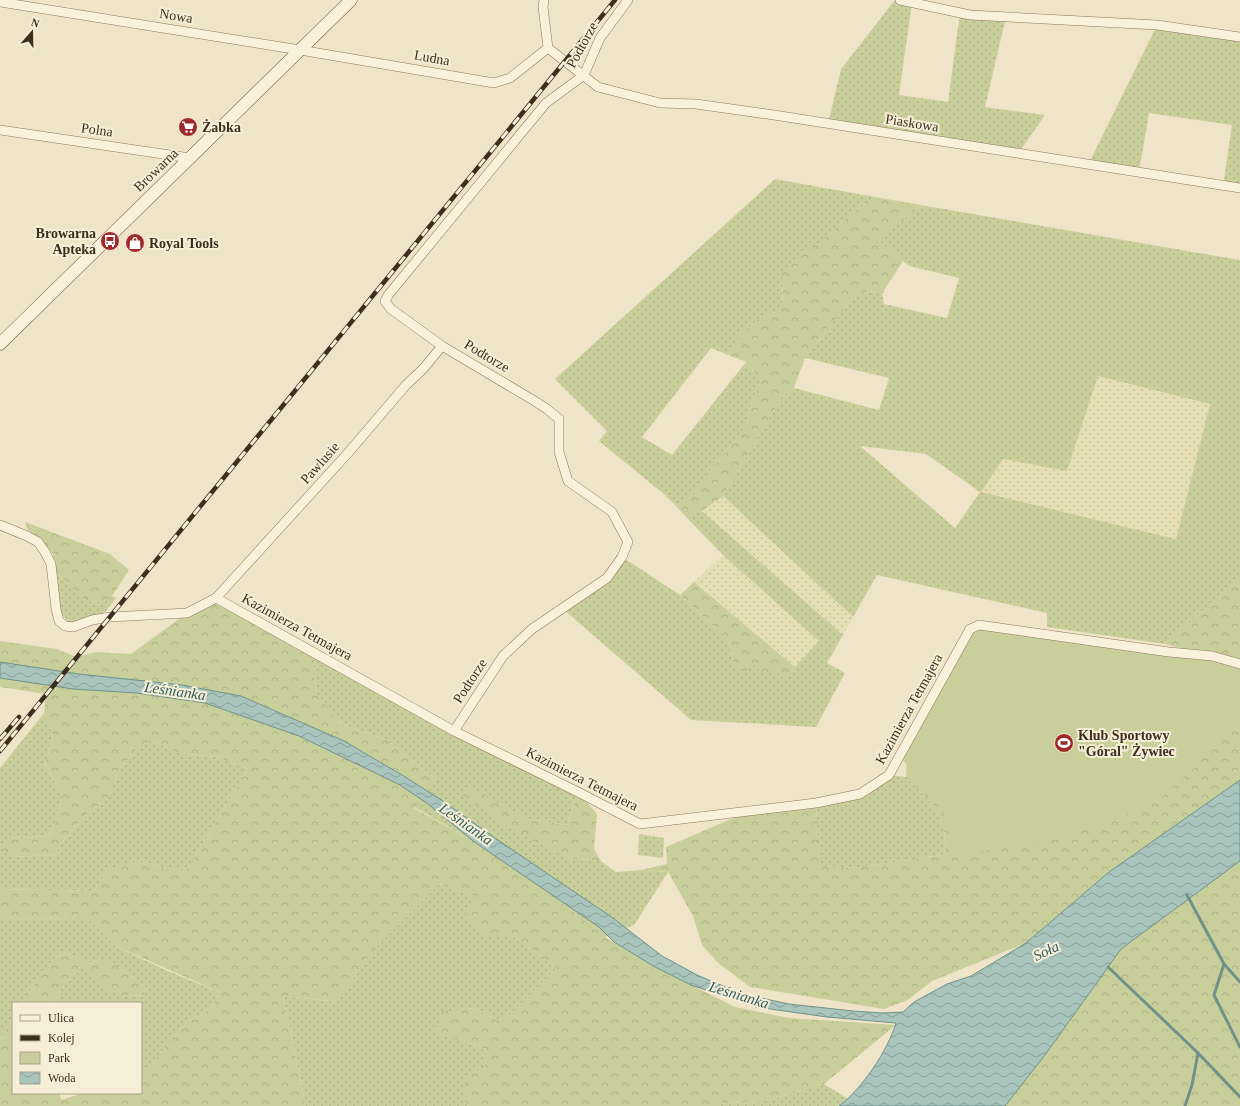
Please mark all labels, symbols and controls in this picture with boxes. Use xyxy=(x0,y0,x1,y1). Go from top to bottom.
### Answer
street label: Nowa xyxy=(158,6,194,26)
north arrow xyxy=(12,12,52,52)
text: N xyxy=(30,16,41,30)
street label: Podtorze xyxy=(563,20,601,70)
street label: Ludna xyxy=(413,48,452,69)
street label: Piaskowa xyxy=(884,111,940,135)
supermarket icon: Żabka xyxy=(177,116,199,138)
place label: Żabka xyxy=(202,119,241,135)
street label: Polna xyxy=(80,120,115,140)
street label: Browarna xyxy=(131,145,182,195)
place label: Browarna Apteka xyxy=(36,226,96,257)
bus stop icon: Browarna Apteka xyxy=(99,230,121,252)
shop icon: Royal Tools xyxy=(124,232,146,254)
place label: Royal Tools xyxy=(149,236,219,251)
street label: Podtorze xyxy=(462,337,512,375)
street label: Pawlusie xyxy=(298,439,342,487)
street label: Kazimierza Tetmajera xyxy=(239,590,355,664)
street label: Kazimierza Tetmajera xyxy=(872,651,946,767)
street label: Podtorze xyxy=(450,656,490,706)
water label: Leśnianka xyxy=(142,679,207,703)
place label: Klub Sportowy "Góral" Żywiec xyxy=(1078,728,1175,759)
sports icon: Klub Sportowy "Góral" Żywiec xyxy=(1053,732,1075,754)
street label: Kazimierza Tetmajera xyxy=(524,744,641,814)
water label: Leśnianka xyxy=(435,799,496,848)
water label: Soła xyxy=(1031,938,1061,964)
water label: Leśnianka xyxy=(706,978,771,1012)
legend xyxy=(12,1002,142,1094)
text: Ulica xyxy=(48,1011,75,1025)
text: Kolej xyxy=(48,1031,75,1045)
text: Park xyxy=(48,1051,70,1065)
text: Woda xyxy=(48,1071,76,1085)

